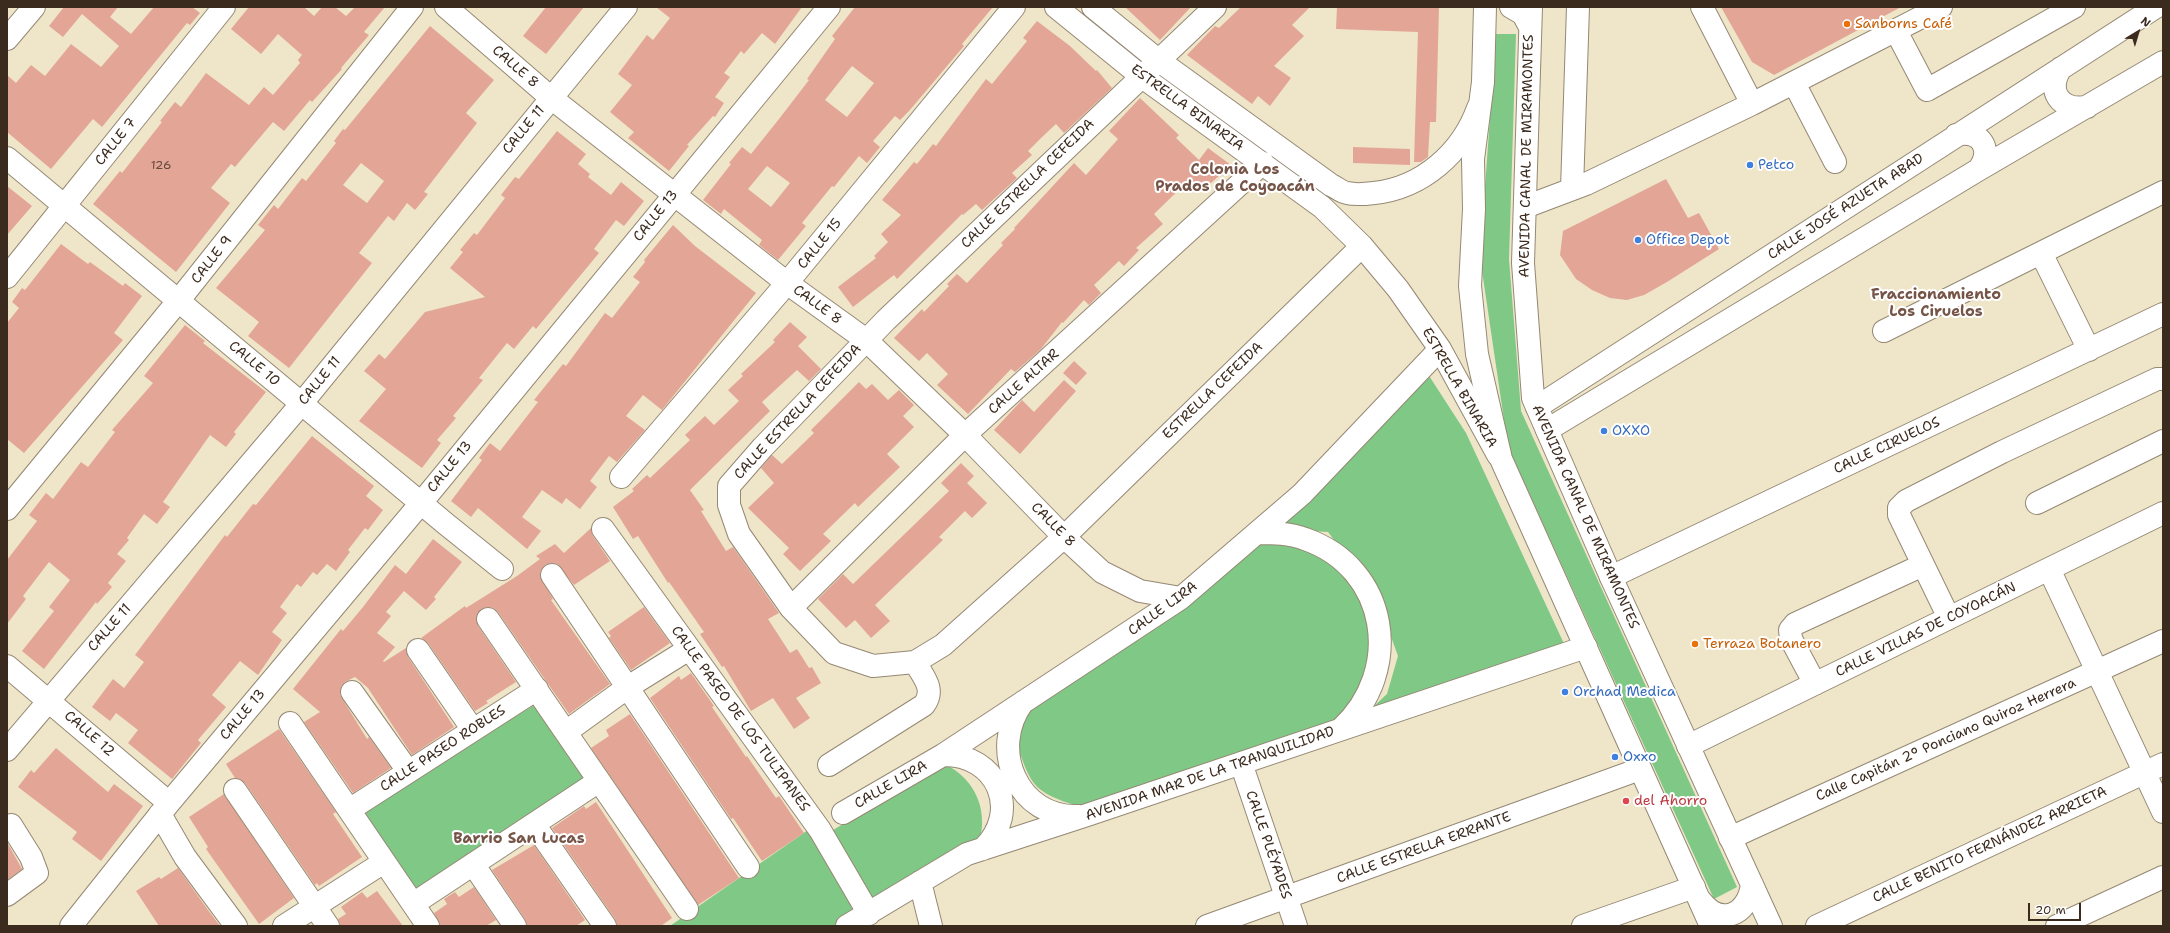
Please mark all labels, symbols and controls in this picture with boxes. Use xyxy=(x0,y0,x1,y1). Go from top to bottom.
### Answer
north arrow xyxy=(2118,12,2158,52)
text: N xyxy=(2138,14,2154,31)
place label: Sanborns Café xyxy=(1855,16,1952,32)
marker: Sanborns Café xyxy=(1842,19,1852,29)
street label: AVENIDA CANAL DE MIRAMONTES xyxy=(1516,34,1538,278)
street label: CALLE 8 xyxy=(488,42,542,92)
street label: ESTRELLA BINARIA xyxy=(1127,61,1247,155)
street label: CALLE 11 xyxy=(499,102,549,158)
street label: CALLE 7 xyxy=(92,115,140,169)
street label: CALLE ESTRELLA CEFEIDA xyxy=(958,116,1098,252)
street label: CALLE JOSÉ AZUETA ABAD xyxy=(1765,150,1927,264)
place label: Petco xyxy=(1758,157,1794,173)
house number: 126 xyxy=(151,159,171,173)
marker: Petco xyxy=(1745,160,1755,170)
district label: Colonia Los Prados de Coyoacán xyxy=(1155,161,1315,196)
street label: CALLE 13 xyxy=(630,187,682,245)
street label: CALLE 15 xyxy=(794,215,846,273)
place label: Office Depot xyxy=(1646,232,1730,248)
street label: CALLE 9 xyxy=(188,233,236,287)
marker: Office Depot xyxy=(1633,235,1643,245)
street label: CALLE 8 xyxy=(789,282,845,328)
district label: Fraccionamiento Los Ciruelos xyxy=(1871,286,2001,321)
street label: ESTRELLA BINARIA xyxy=(1418,325,1500,451)
street label: CALLE 10 xyxy=(225,338,283,390)
street label: ESTRELLA CEFEIDA xyxy=(1159,339,1267,443)
street label: CALLE ESTRELLA CEFEIDA xyxy=(731,341,865,483)
street label: CALLE ALTAR xyxy=(985,346,1063,418)
street label: CALLE 11 xyxy=(295,353,345,409)
street label: AVENIDA CANAL DE MIRAMONTES xyxy=(1528,402,1642,632)
street label: CALLE CIRUELOS xyxy=(1831,414,1943,478)
place label: OXXO xyxy=(1612,423,1650,439)
marker: OXXO xyxy=(1599,426,1609,436)
street label: CALLE 13 xyxy=(424,438,476,496)
street label: CALLE 8 xyxy=(1027,499,1079,551)
street label: CALLE LIRA xyxy=(1125,578,1201,640)
street label: CALLE VILLAS DE COYOACÁN xyxy=(1833,579,2019,681)
street label: CALLE 11 xyxy=(85,601,135,655)
street label: CALLE PASEO DE LOS TULIPANES xyxy=(667,623,813,815)
place label: Terraza Botanero xyxy=(1703,636,1821,652)
marker: Terraza Botanero xyxy=(1690,639,1700,649)
street label: Calle Capitán 2º Ponciano Quiroz Herrera xyxy=(1813,675,2079,805)
place label: Orchad Medica xyxy=(1573,684,1676,700)
street label: CALLE 13 xyxy=(217,686,269,744)
marker: Orchad Medica xyxy=(1560,687,1570,697)
street label: CALLE PASEO ROBLES xyxy=(377,702,509,796)
street label: CALLE 12 xyxy=(60,708,118,760)
street label: AVENIDA MAR DE LA TRANQUILIDAD xyxy=(1083,723,1337,825)
place label: Oxxo xyxy=(1623,749,1656,765)
marker: Oxxo xyxy=(1610,752,1620,762)
street label: CALLE LIRA xyxy=(852,757,930,813)
street label: CALLE BENITO FERNÁNDEZ ARRIETA xyxy=(1870,783,2110,907)
street label: CALLE PLÉYADES xyxy=(1242,789,1294,901)
place label: del Ahorro xyxy=(1634,793,1707,809)
marker: del Ahorro xyxy=(1621,796,1631,806)
street label: CALLE ESTRELLA ERRANTE xyxy=(1335,809,1513,887)
district label: Barrio San Lucas xyxy=(453,830,585,848)
scale bar xyxy=(2030,895,2083,921)
text: 20 m xyxy=(2035,902,2066,918)

